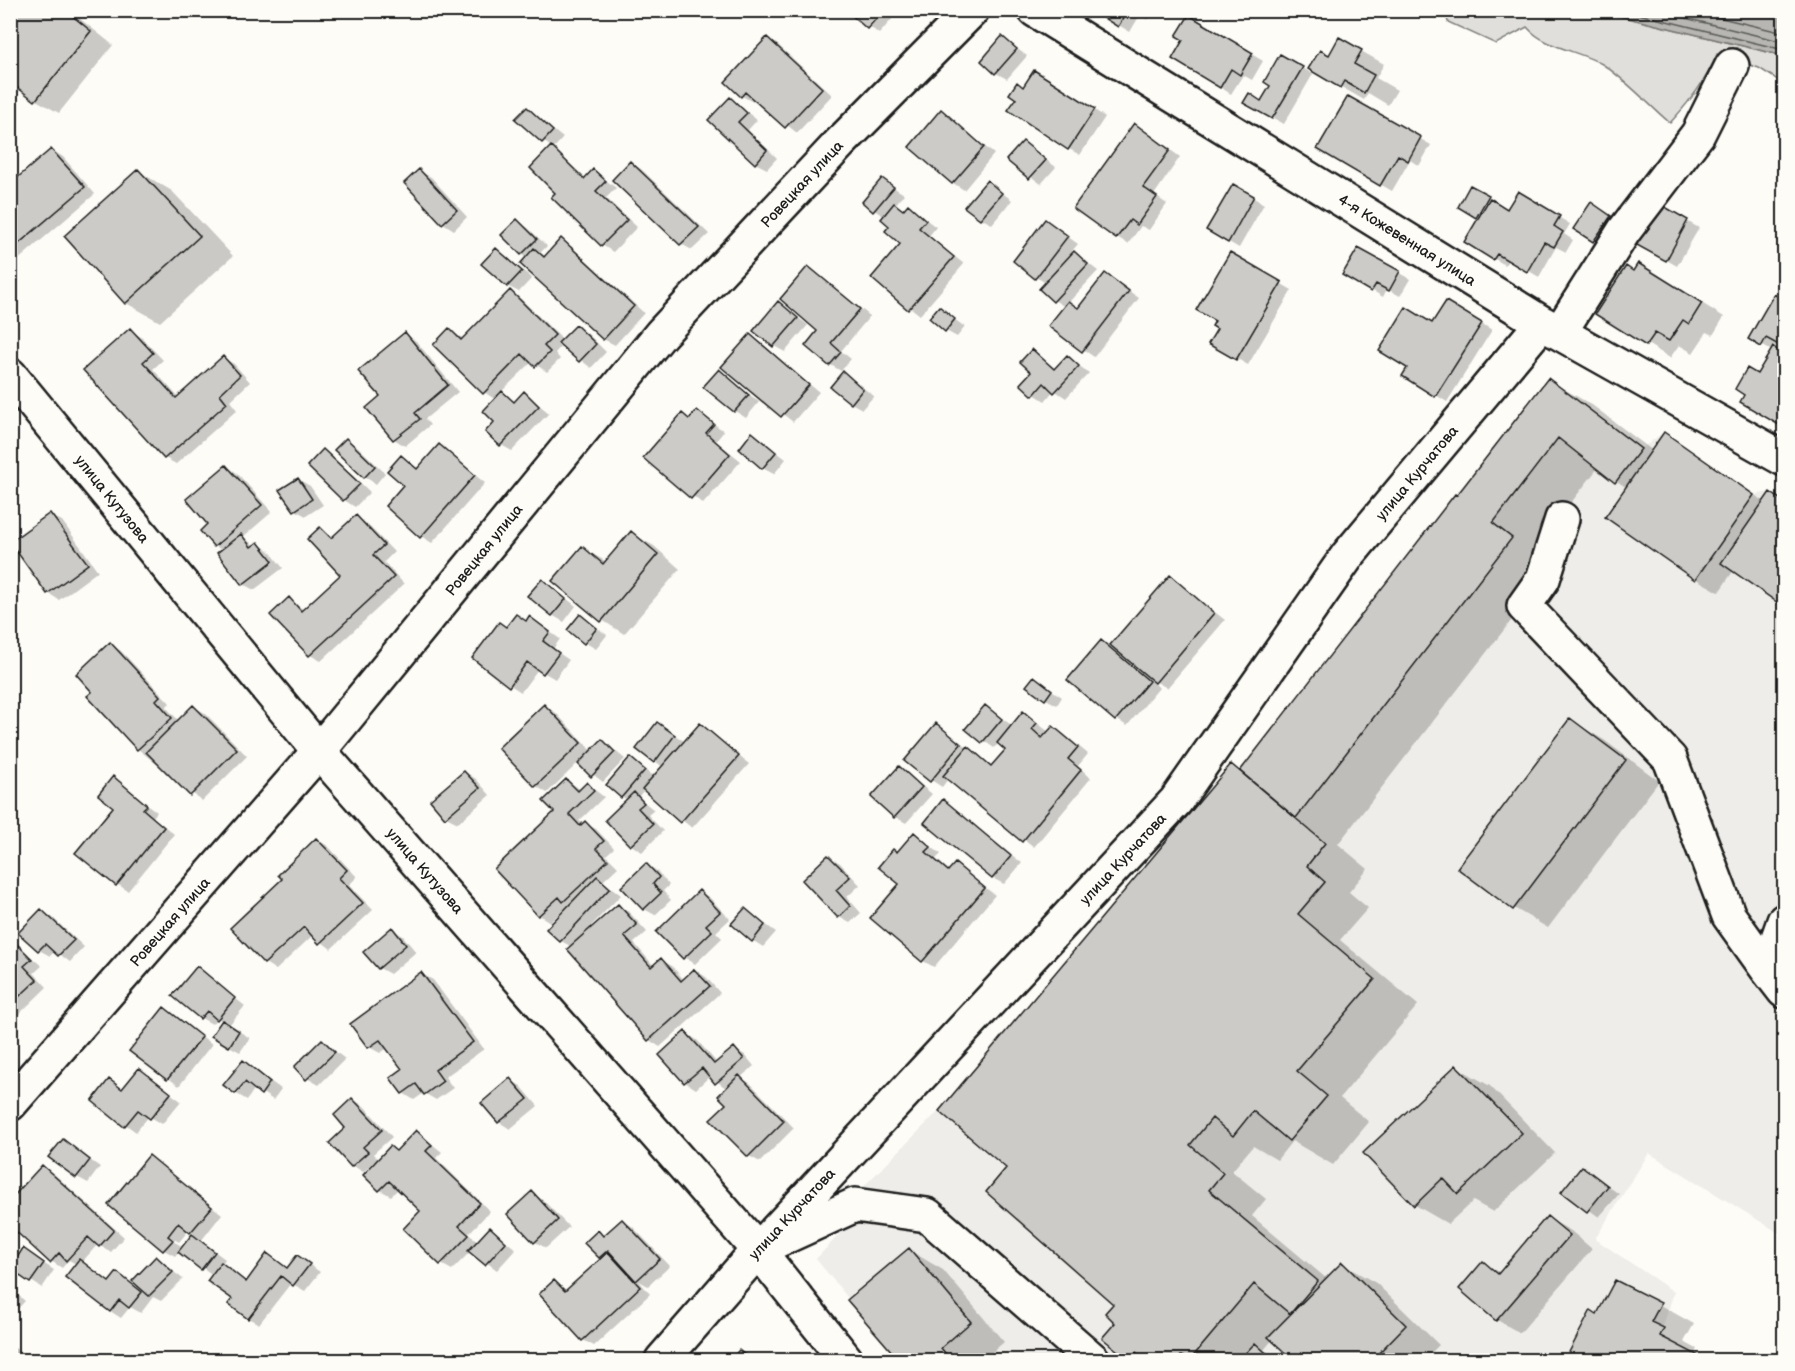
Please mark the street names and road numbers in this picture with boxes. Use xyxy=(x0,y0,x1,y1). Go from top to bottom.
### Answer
street label: Ровецкая улица xyxy=(757,137,848,232)
street label: 4-я Кожевенная улица xyxy=(1334,190,1479,291)
street label: улица Курчатова xyxy=(1372,422,1463,525)
street label: улица Кутузова xyxy=(70,451,153,547)
street label: Ровецкая улица xyxy=(442,500,527,600)
street label: улица Курчатова xyxy=(1076,809,1171,909)
street label: улица Кутузова xyxy=(382,824,467,918)
street label: Ровецкая улица xyxy=(126,873,215,971)
street label: улица Курчатова xyxy=(745,1164,840,1264)

